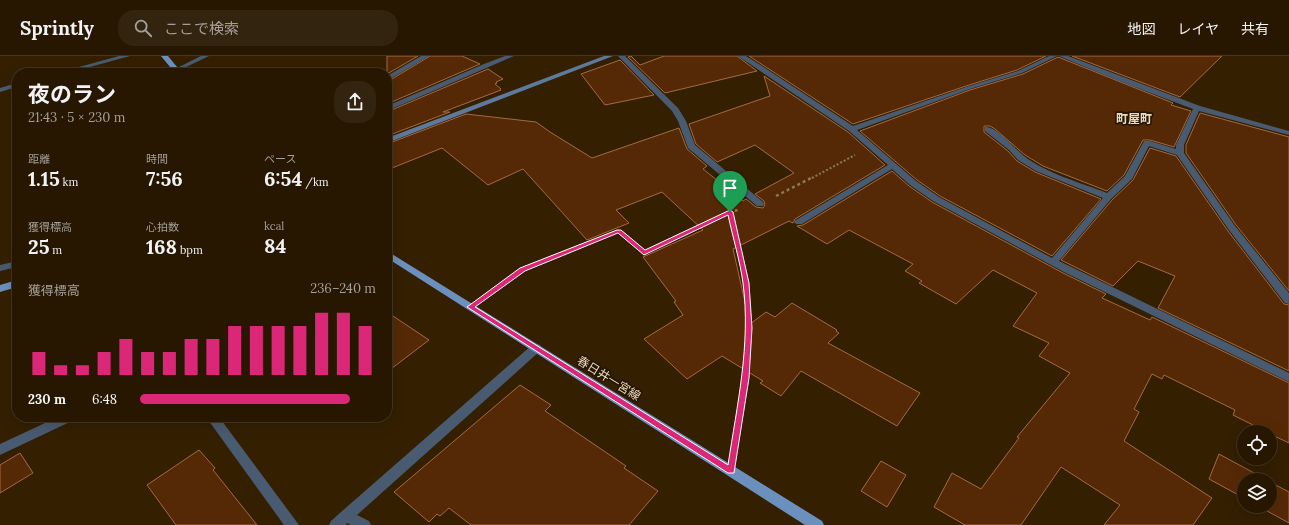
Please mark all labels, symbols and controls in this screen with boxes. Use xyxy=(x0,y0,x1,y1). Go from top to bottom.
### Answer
search box xyxy=(118,10,398,46)
text: Sprintly xyxy=(20,16,94,40)
icon: search xyxy=(132,17,154,39)
text: ここで検索 xyxy=(164,19,239,38)
text: 地図 xyxy=(1127,20,1155,38)
text: レイヤ xyxy=(1177,20,1219,38)
text: 共有 xyxy=(1241,20,1269,38)
text: 夜のラン xyxy=(28,80,116,108)
button: share xyxy=(334,81,376,123)
text: 21:43 · 5 × 230 m xyxy=(28,109,125,126)
district label: 町屋町 xyxy=(1116,111,1152,126)
text: 距離 xyxy=(28,152,50,166)
text: 時間 xyxy=(146,152,168,166)
text: ペース xyxy=(264,152,296,166)
text: 1.15 xyxy=(28,166,60,191)
text: 7:56 xyxy=(146,166,183,191)
text: 6:54 xyxy=(264,166,302,191)
pin xyxy=(713,171,747,212)
text: km xyxy=(60,175,78,189)
text: /km xyxy=(302,175,329,189)
icon: arrive xyxy=(719,177,741,199)
text: kcal xyxy=(264,219,284,233)
text: 獲得標高 xyxy=(28,220,72,234)
text: 心拍数 xyxy=(146,220,179,234)
text: 84 xyxy=(264,233,286,258)
text: 25 xyxy=(28,234,49,259)
text: 168 xyxy=(146,234,177,259)
text: m xyxy=(49,243,62,257)
text: bpm xyxy=(177,243,203,257)
text: 236–240 m xyxy=(310,280,376,297)
text: 獲得標高 xyxy=(28,282,80,299)
street label: 春日井一宮線 xyxy=(574,353,644,403)
text: 230 m xyxy=(28,391,66,408)
text: 6:48 xyxy=(92,391,117,408)
map controls xyxy=(1237,425,1277,513)
button: locate xyxy=(1237,425,1277,465)
button: layers xyxy=(1237,473,1277,513)

